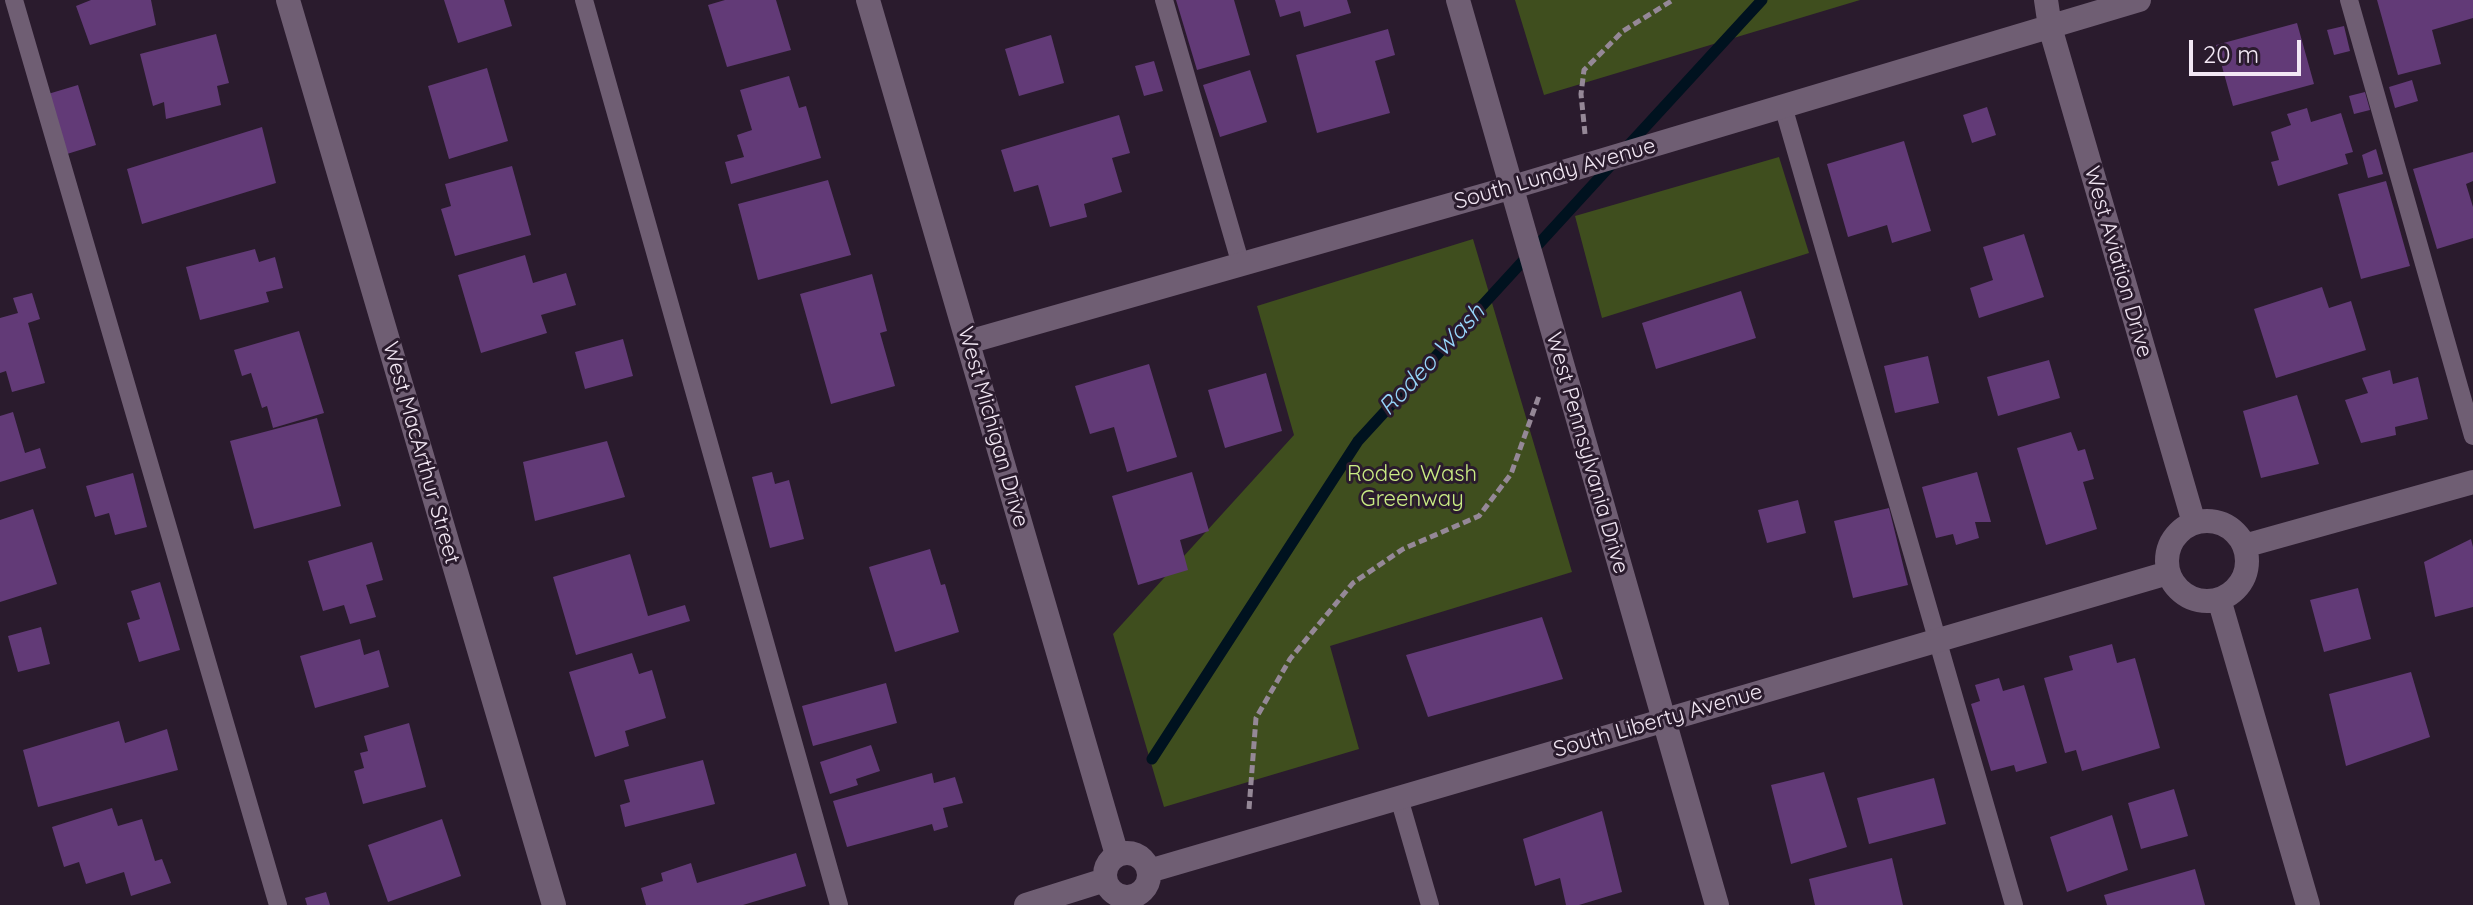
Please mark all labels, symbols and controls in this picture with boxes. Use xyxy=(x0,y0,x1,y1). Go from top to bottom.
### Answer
scale bar xyxy=(2193,24,2305,74)
text: 20 m xyxy=(2203,39,2259,69)
street label: South Lundy Avenue xyxy=(1451,133,1659,215)
street label: West Aviation Drive xyxy=(2078,163,2158,361)
water label: Rodeo Wash xyxy=(1373,298,1491,422)
street label: West Michigan Drive xyxy=(952,324,1034,530)
street label: West Pennsylvania Drive xyxy=(1540,329,1634,577)
street label: West MacArthur Street xyxy=(377,339,465,567)
park label: Rodeo Wash Greenway xyxy=(1347,461,1477,512)
street label: South Liberty Avenue xyxy=(1551,679,1765,763)

